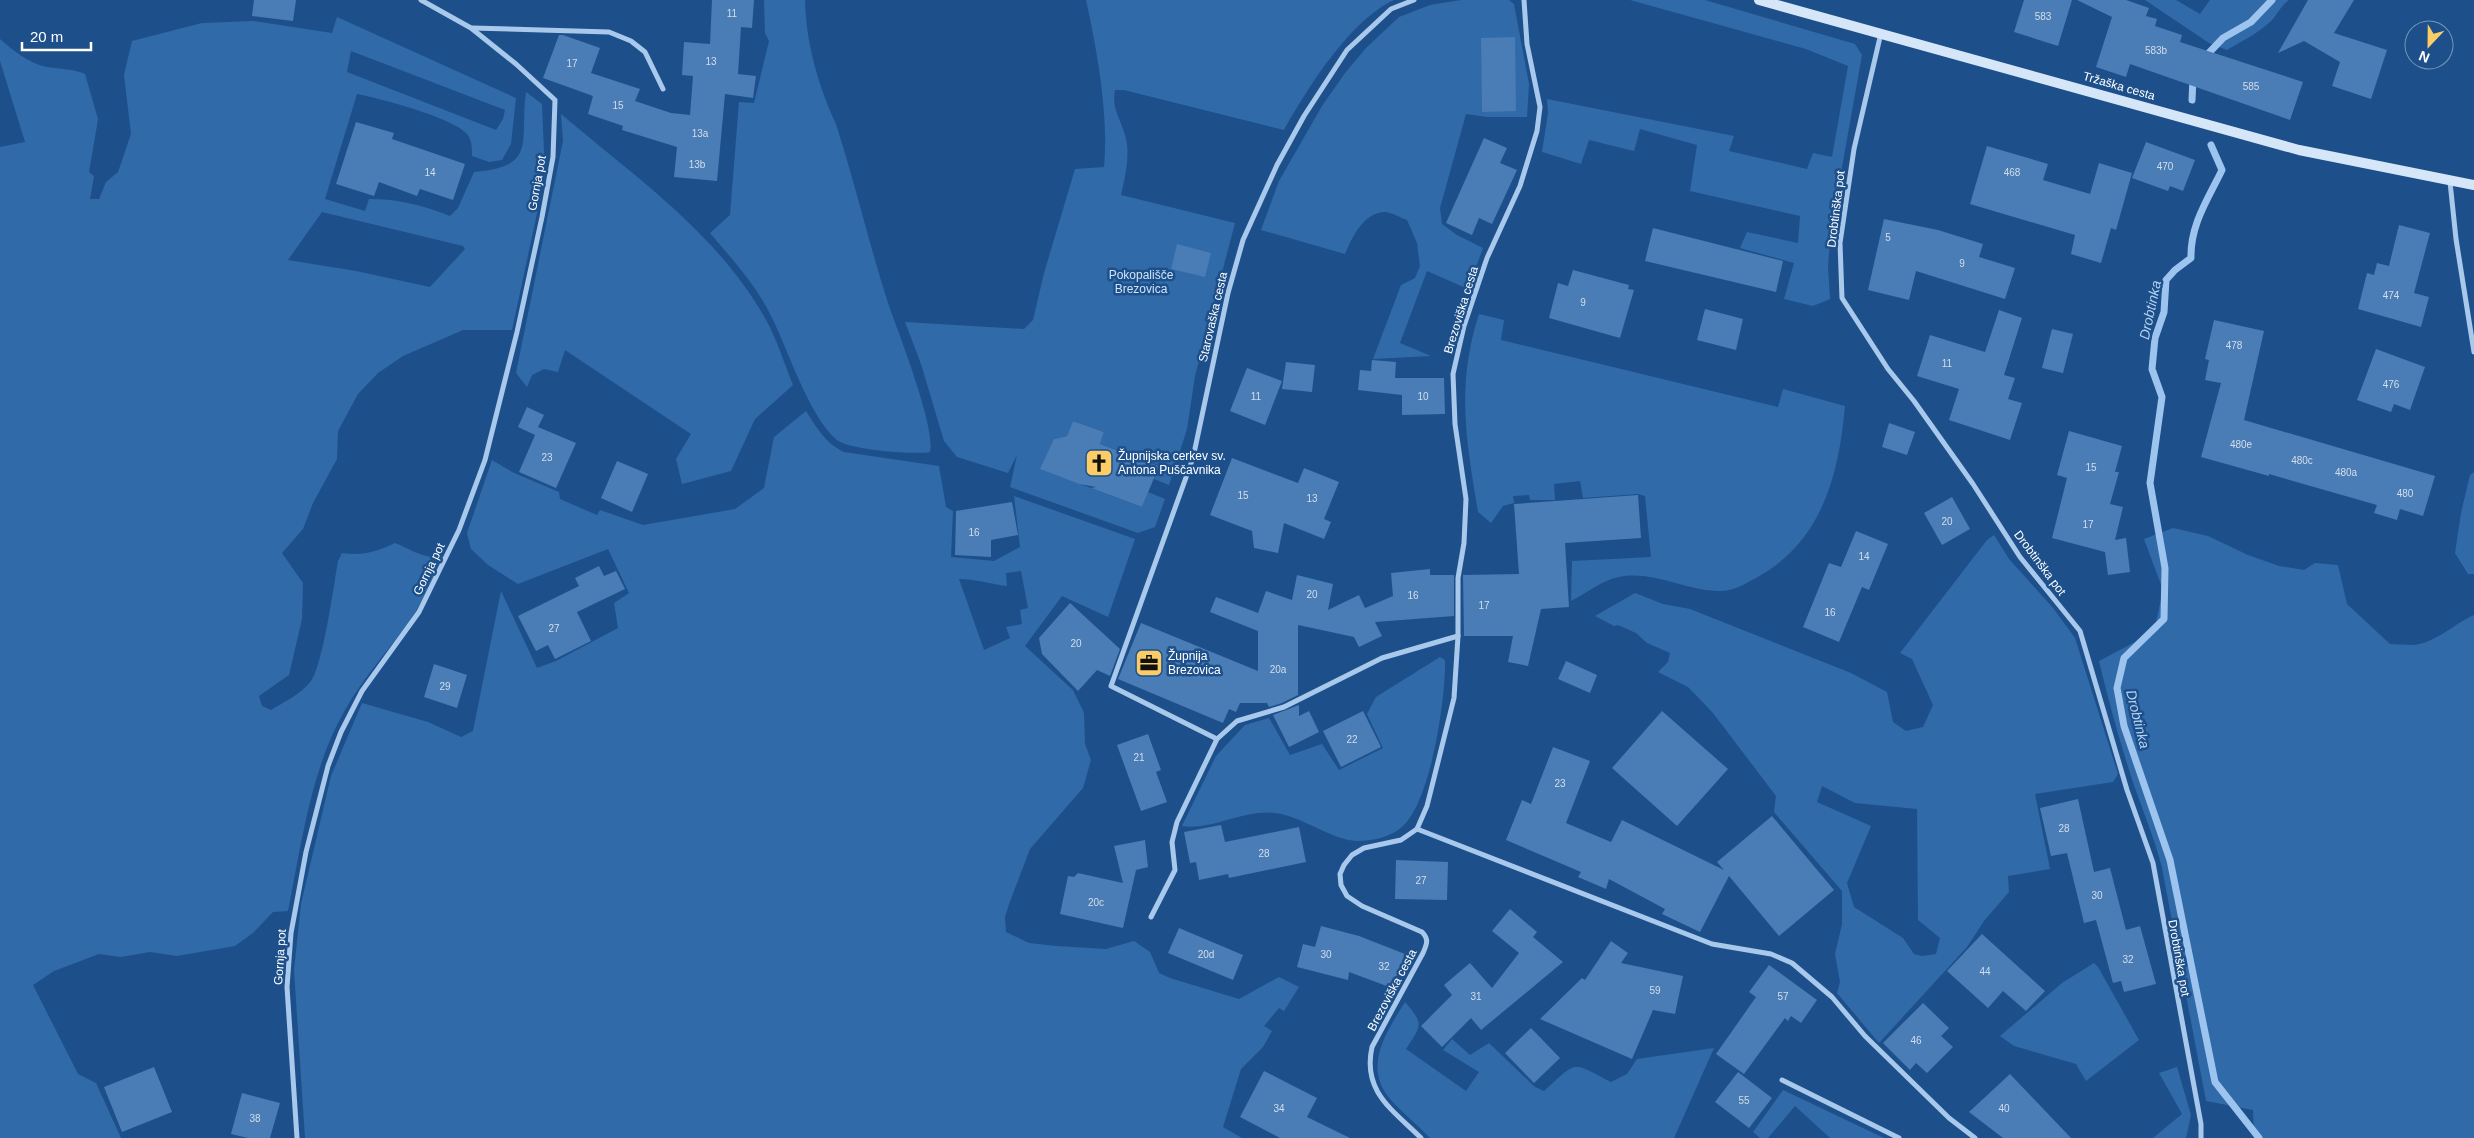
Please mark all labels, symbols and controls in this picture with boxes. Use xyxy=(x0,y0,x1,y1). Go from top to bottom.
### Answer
house number: 11 xyxy=(727,8,738,19)
house number: 583 xyxy=(2035,11,2052,22)
scale bar xyxy=(22,20,91,52)
north arrow xyxy=(2404,20,2454,70)
text: 20 m xyxy=(30,28,63,45)
house number: 583b xyxy=(2145,45,2168,56)
text: N xyxy=(2416,48,2432,66)
house number: 13 xyxy=(705,56,717,67)
house number: 17 xyxy=(566,58,578,69)
street label: Tržaška cesta xyxy=(2081,69,2157,103)
house number: 585 xyxy=(2243,81,2260,92)
house number: 15 xyxy=(612,100,624,111)
house number: 13a xyxy=(692,128,709,139)
street label: Gornja pot xyxy=(525,154,549,212)
house number: 13b xyxy=(689,159,706,170)
house number: 470 xyxy=(2157,161,2174,172)
house number: 14 xyxy=(424,167,436,178)
house number: 468 xyxy=(2004,167,2021,178)
street label: Drobtinška pot xyxy=(1824,169,1848,248)
house number: 5 xyxy=(1885,232,1891,243)
house number: 9 xyxy=(1959,258,1965,269)
street label: Brezoviška cesta xyxy=(1441,264,1481,355)
park label: Pokopališče Brezovica xyxy=(1109,268,1174,296)
street label: Starovaška cesta xyxy=(1196,270,1230,363)
water label: Drobtinka xyxy=(2136,279,2164,341)
house number: 474 xyxy=(2383,290,2400,301)
house number: 9 xyxy=(1580,297,1586,308)
house number: 478 xyxy=(2226,340,2243,351)
house number: 11 xyxy=(1942,358,1953,369)
house number: 476 xyxy=(2383,379,2400,390)
house number: 11 xyxy=(1251,391,1262,402)
house number: 10 xyxy=(1417,391,1429,402)
house number: 480e xyxy=(2230,439,2253,450)
church icon: Župnijska cerkev sv. Antona Puščavnika xyxy=(1084,448,1114,478)
place label: Župnijska cerkev sv. Antona Puščavnika xyxy=(1118,448,1226,477)
house number: 23 xyxy=(541,452,553,463)
house number: 480c xyxy=(2291,455,2313,466)
house number: 15 xyxy=(2085,462,2097,473)
house number: 480a xyxy=(2335,467,2358,478)
house number: 480 xyxy=(2397,488,2414,499)
house number: 15 xyxy=(1237,490,1249,501)
house number: 13 xyxy=(1306,493,1318,504)
house number: 20 xyxy=(1941,516,1953,527)
house number: 17 xyxy=(2082,519,2094,530)
house number: 16 xyxy=(968,527,980,538)
street label: Drobtinška pot xyxy=(2011,528,2069,599)
street label: Gornja pot xyxy=(410,540,448,597)
house number: 14 xyxy=(1858,551,1870,562)
house number: 20 xyxy=(1306,589,1318,600)
house number: 16 xyxy=(1407,590,1419,601)
house number: 17 xyxy=(1478,600,1490,611)
house number: 16 xyxy=(1824,607,1836,618)
house number: 27 xyxy=(548,623,560,634)
house number: 20 xyxy=(1070,638,1082,649)
office icon: Župnija Brezovica xyxy=(1134,648,1164,678)
place label: Župnija Brezovica xyxy=(1168,648,1221,677)
house number: 20a xyxy=(1270,664,1287,675)
house number: 29 xyxy=(439,681,451,692)
water label: Drobtinka xyxy=(2123,688,2153,750)
house number: 22 xyxy=(1346,734,1358,745)
house number: 21 xyxy=(1133,752,1145,763)
house number: 23 xyxy=(1554,778,1566,789)
house number: 28 xyxy=(2058,823,2070,834)
house number: 28 xyxy=(1258,848,1270,859)
house number: 27 xyxy=(1415,875,1427,886)
house number: 30 xyxy=(2091,890,2103,901)
house number: 20c xyxy=(1088,897,1104,908)
street label: Drobtinška pot xyxy=(2165,919,2193,998)
street label: Gornja pot xyxy=(271,928,289,985)
street label: Brezoviška cesta xyxy=(1365,946,1420,1033)
house number: 20d xyxy=(1198,949,1214,960)
house number: 30 xyxy=(1320,949,1332,960)
house number: 32 xyxy=(2122,954,2134,965)
house number: 32 xyxy=(1378,961,1390,972)
house number: 44 xyxy=(1979,966,1991,977)
house number: 59 xyxy=(1649,985,1661,996)
house number: 31 xyxy=(1470,991,1482,1002)
house number: 57 xyxy=(1777,991,1789,1002)
house number: 46 xyxy=(1910,1035,1922,1046)
house number: 55 xyxy=(1738,1095,1750,1106)
house number: 34 xyxy=(1273,1103,1285,1114)
house number: 40 xyxy=(1998,1103,2010,1114)
house number: 38 xyxy=(249,1113,261,1124)

